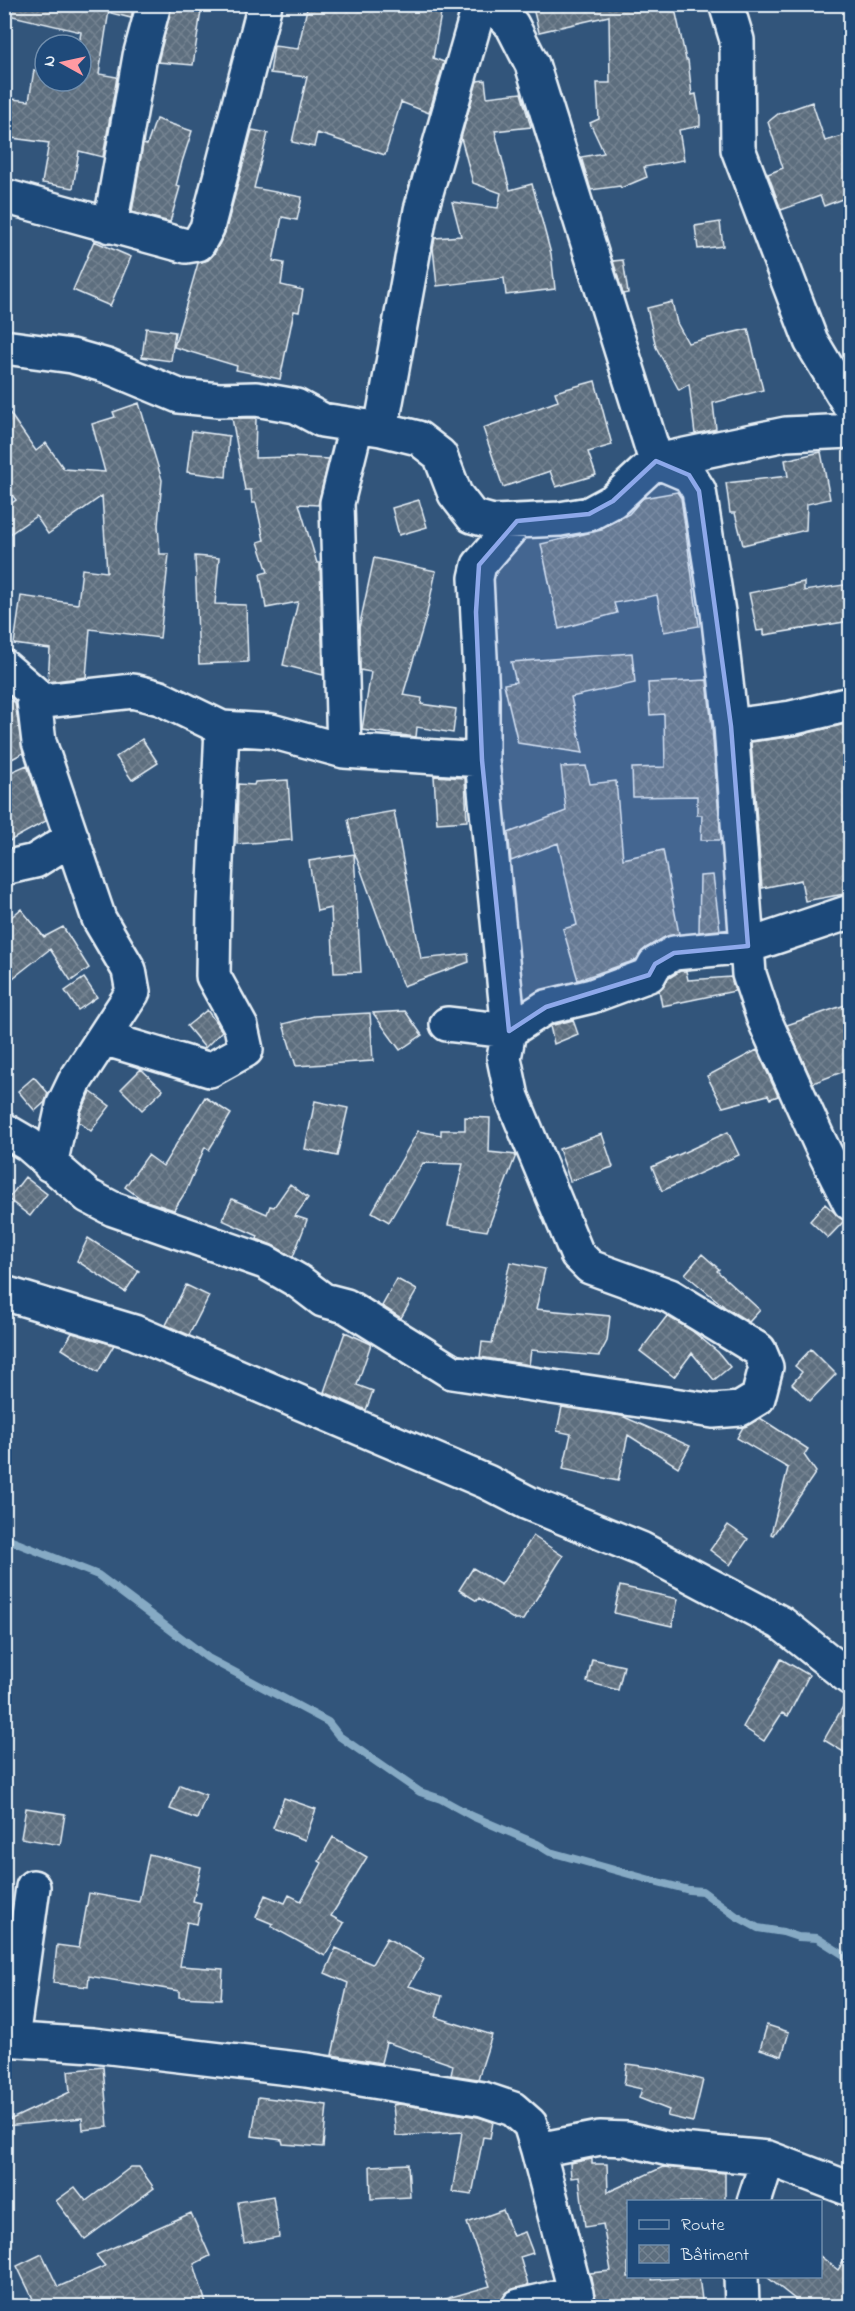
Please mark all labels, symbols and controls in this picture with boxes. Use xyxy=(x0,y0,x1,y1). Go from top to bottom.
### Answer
north arrow xyxy=(33,33,93,93)
text: N xyxy=(37,54,63,68)
legend xyxy=(627,2200,822,2278)
text: Route xyxy=(681,2213,726,2239)
text: Bâtiment xyxy=(680,2243,749,2269)

